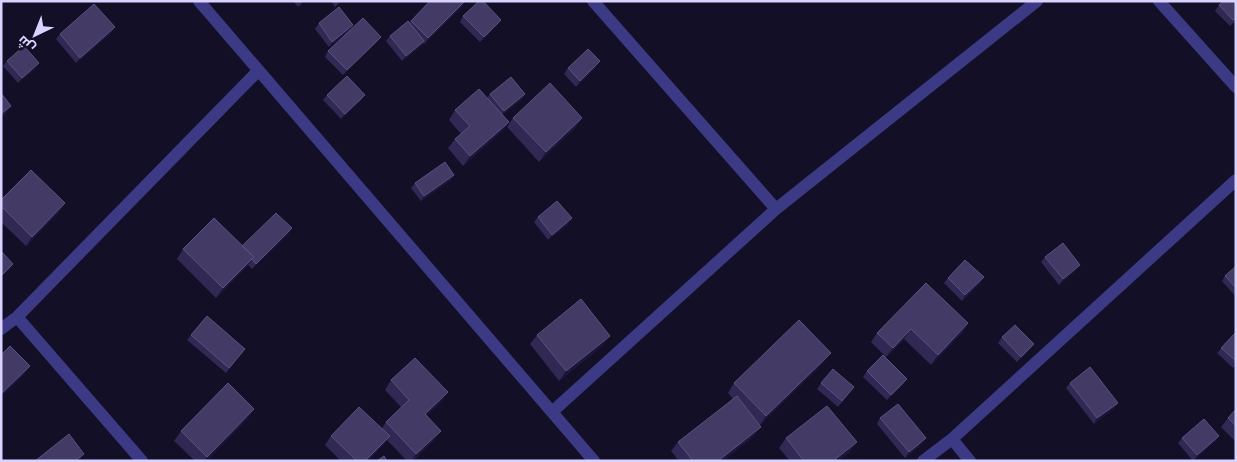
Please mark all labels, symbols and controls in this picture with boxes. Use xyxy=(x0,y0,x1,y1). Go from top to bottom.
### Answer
north arrow xyxy=(10,10,60,60)
text: ش xyxy=(14,32,39,56)

